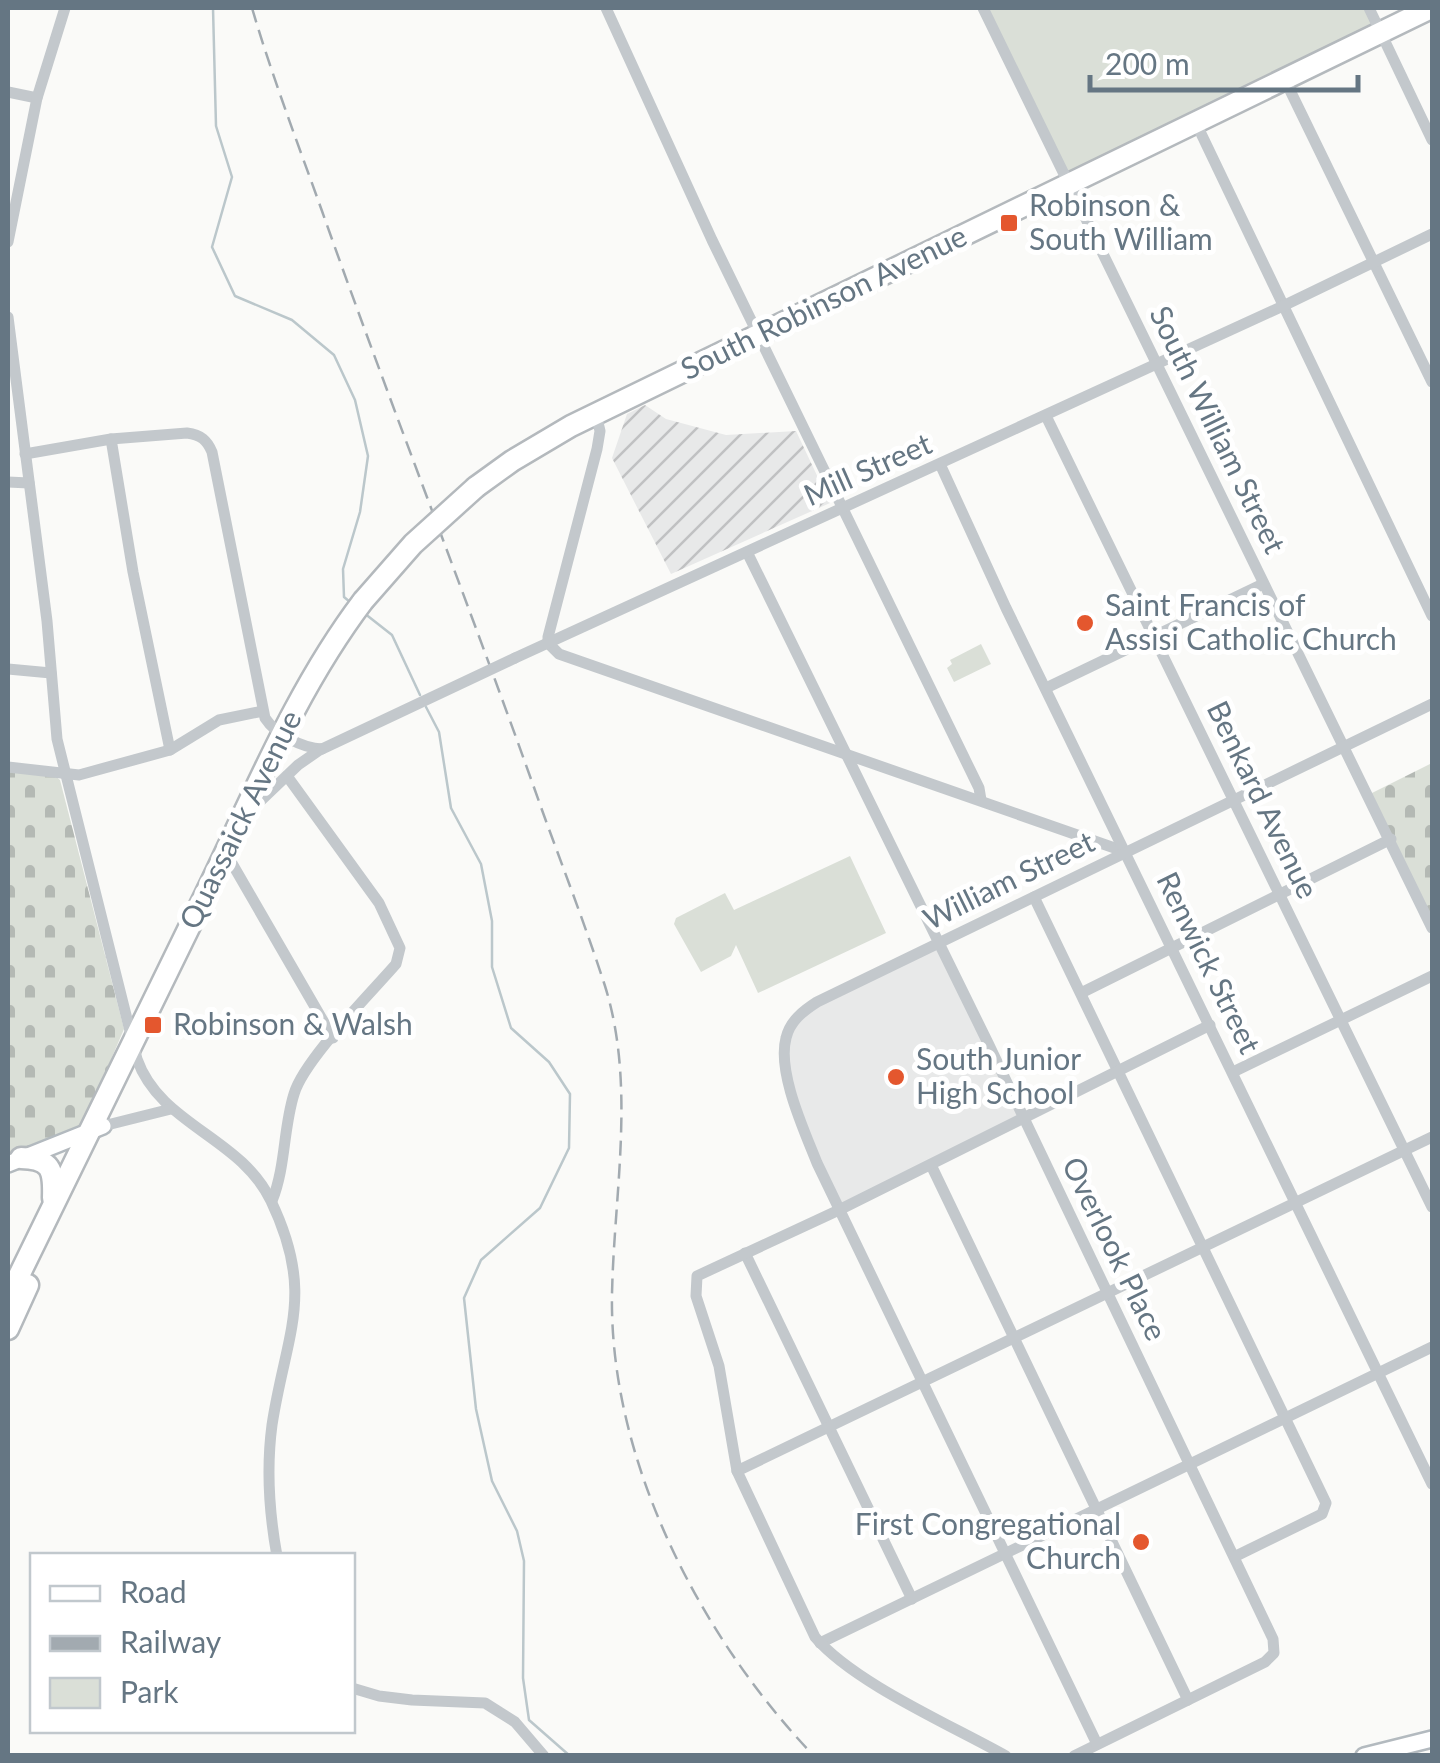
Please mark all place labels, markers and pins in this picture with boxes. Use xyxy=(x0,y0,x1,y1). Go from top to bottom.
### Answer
place label: Robinson & South William xyxy=(1029,186,1213,256)
marker: Robinson & South William xyxy=(998,212,1020,234)
place label: Saint Francis of Assisi Catholic Church xyxy=(1105,586,1397,656)
marker: Saint Francis of Assisi Catholic Church xyxy=(1074,612,1096,634)
place label: Robinson & Walsh xyxy=(173,1005,413,1041)
marker: Robinson & Walsh xyxy=(142,1014,164,1036)
place label: South Junior High School xyxy=(916,1040,1081,1110)
marker: South Junior High School xyxy=(885,1066,907,1088)
place label: First Congregational Church xyxy=(855,1505,1121,1575)
marker: First Congregational Church xyxy=(1130,1531,1152,1553)

